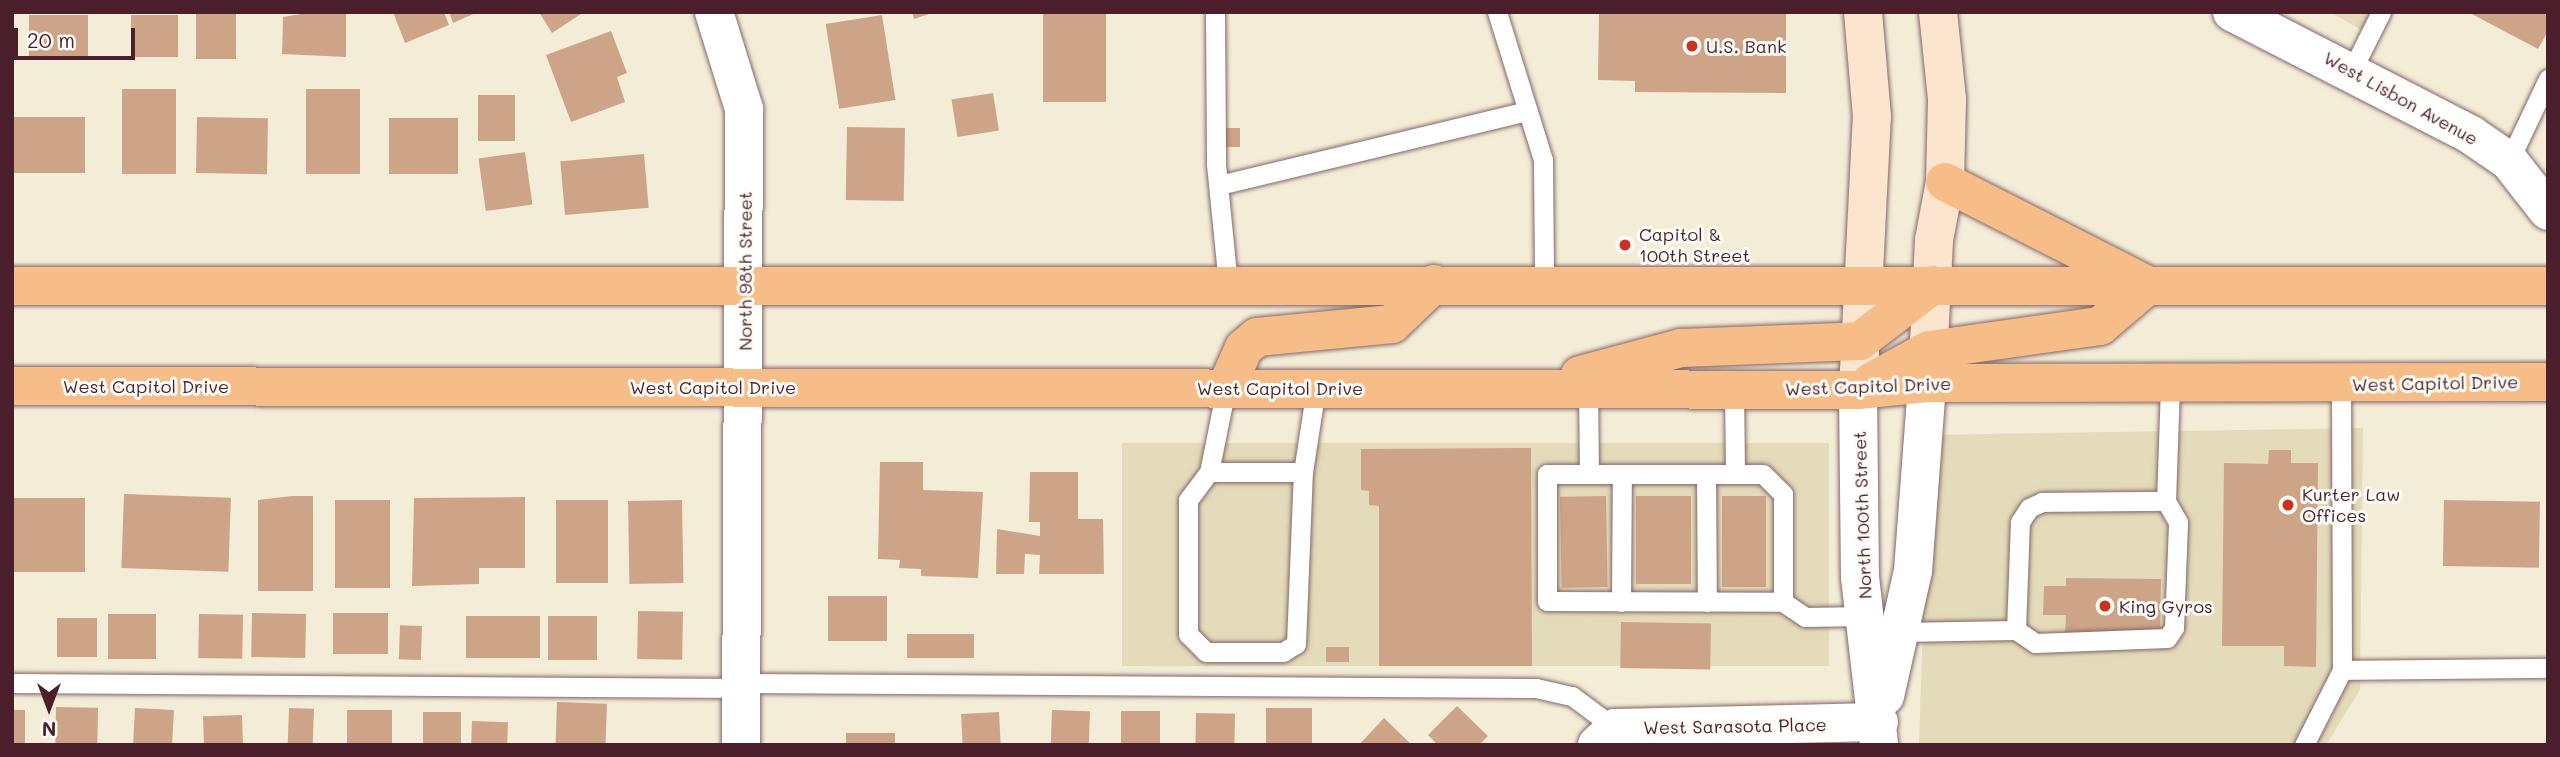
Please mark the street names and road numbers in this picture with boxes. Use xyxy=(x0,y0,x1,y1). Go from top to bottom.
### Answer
street label: West Lisbon Avenue xyxy=(2320,47,2482,149)
street label: North 98th Street xyxy=(734,191,756,351)
street label: West Capitol Drive xyxy=(2352,371,2518,395)
street label: West Capitol Drive xyxy=(1784,372,1952,400)
street label: West Capitol Drive xyxy=(63,375,229,397)
street label: West Capitol Drive xyxy=(630,376,796,398)
street label: West Capitol Drive xyxy=(1197,377,1363,399)
street label: North 100th Street xyxy=(1848,431,1876,599)
street label: West Sarasota Place xyxy=(1643,714,1827,738)

